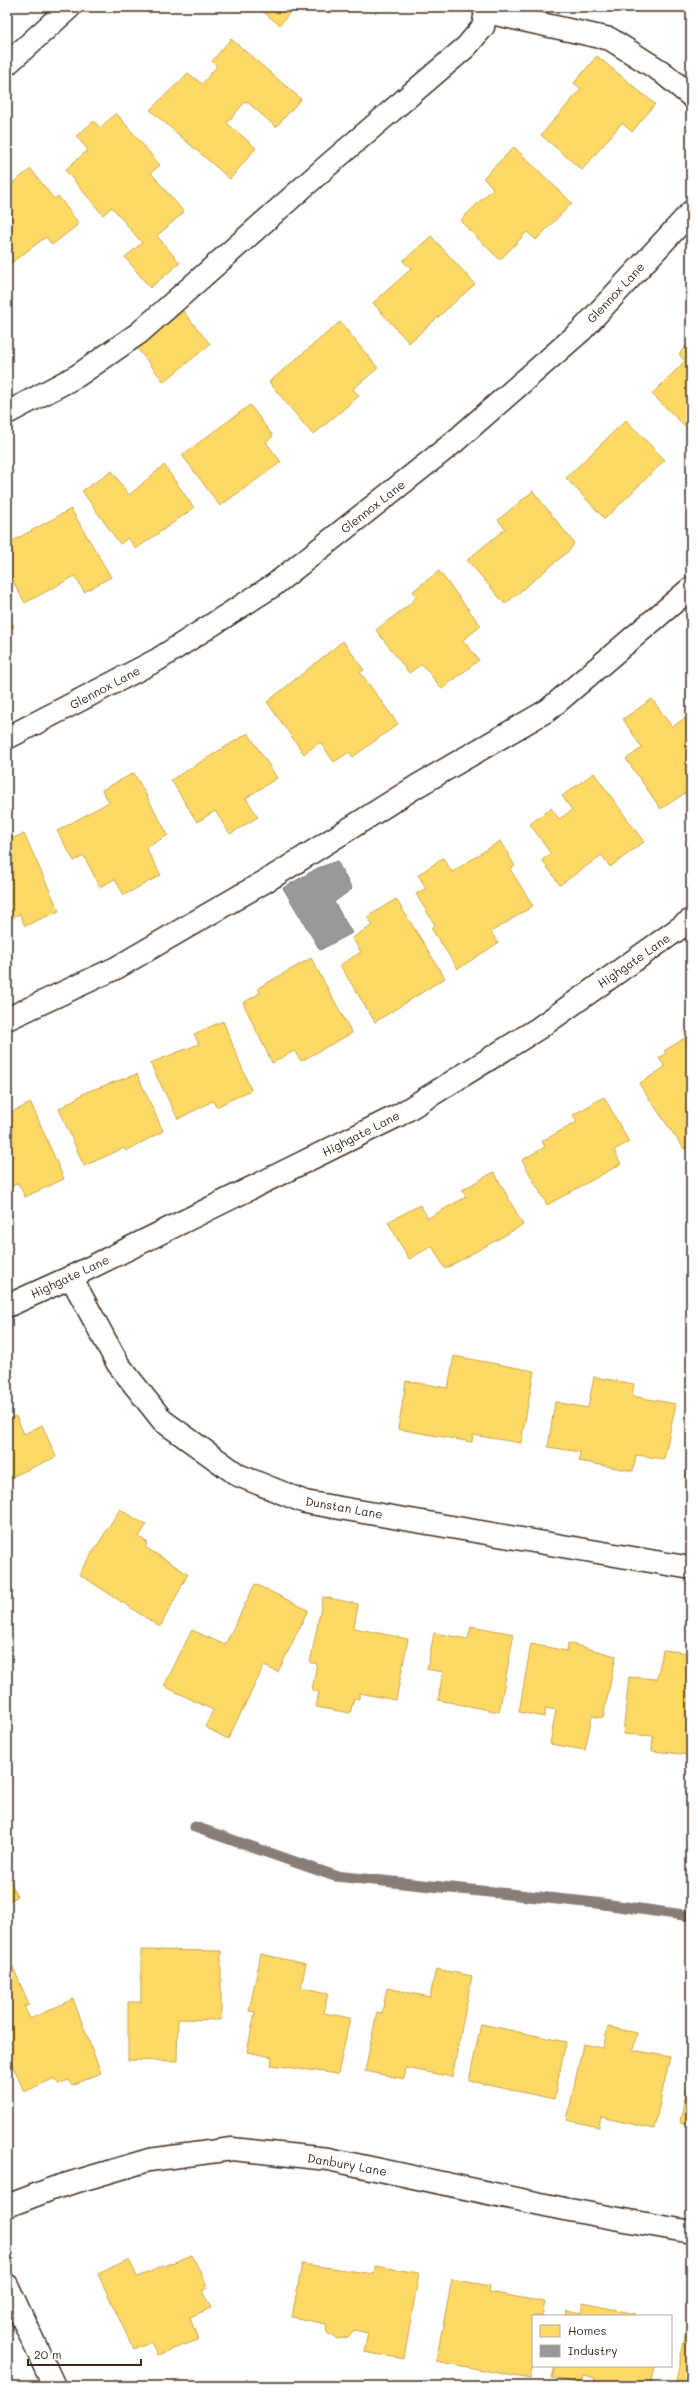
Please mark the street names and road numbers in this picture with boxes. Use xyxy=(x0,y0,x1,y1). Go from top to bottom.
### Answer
street label: Glennox Lane xyxy=(583,258,648,326)
street label: Glennox Lane xyxy=(337,476,408,536)
street label: Glennox Lane xyxy=(67,662,143,712)
street label: Highgate Lane xyxy=(594,929,673,991)
street label: Highgate Lane xyxy=(319,1107,402,1159)
street label: Highgate Lane xyxy=(28,1251,111,1301)
street label: Dunstan Lane xyxy=(304,1492,384,1522)
street label: Danbury Lane xyxy=(306,2149,388,2179)

